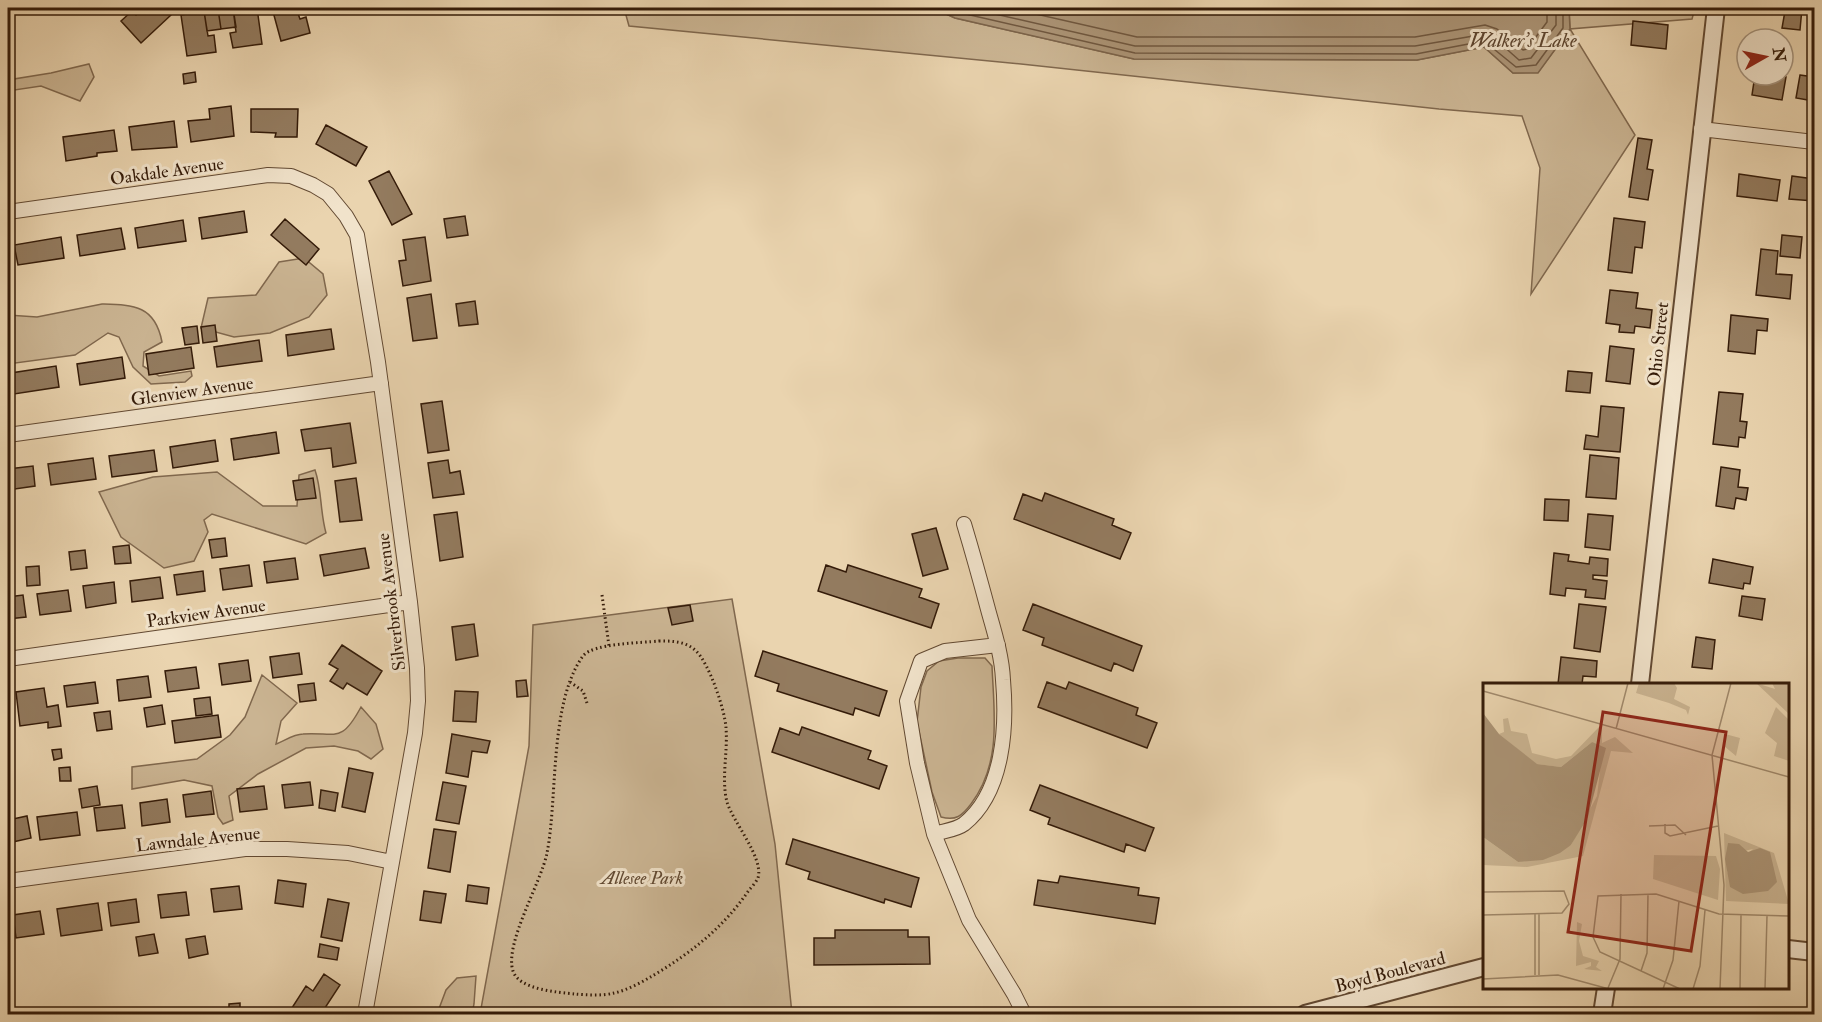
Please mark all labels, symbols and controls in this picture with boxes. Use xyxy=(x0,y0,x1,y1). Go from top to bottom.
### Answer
north arrow xyxy=(1735,27,1795,87)
water label: Walker's Lake xyxy=(1469,28,1577,53)
text: N xyxy=(1768,45,1790,64)
street label: Oakdale Avenue xyxy=(109,152,226,191)
street label: Ohio Street xyxy=(1643,301,1674,387)
street label: Glenview Avenue xyxy=(129,371,255,411)
street label: Silverbrook Avenue xyxy=(372,531,411,672)
street label: Parkview Avenue xyxy=(145,594,267,633)
inset map xyxy=(1483,683,1789,989)
street label: Lawndale Avenue xyxy=(135,821,262,857)
park label: Allesee Park xyxy=(599,867,683,890)
street label: Boyd Boulevard xyxy=(1333,947,1448,998)

